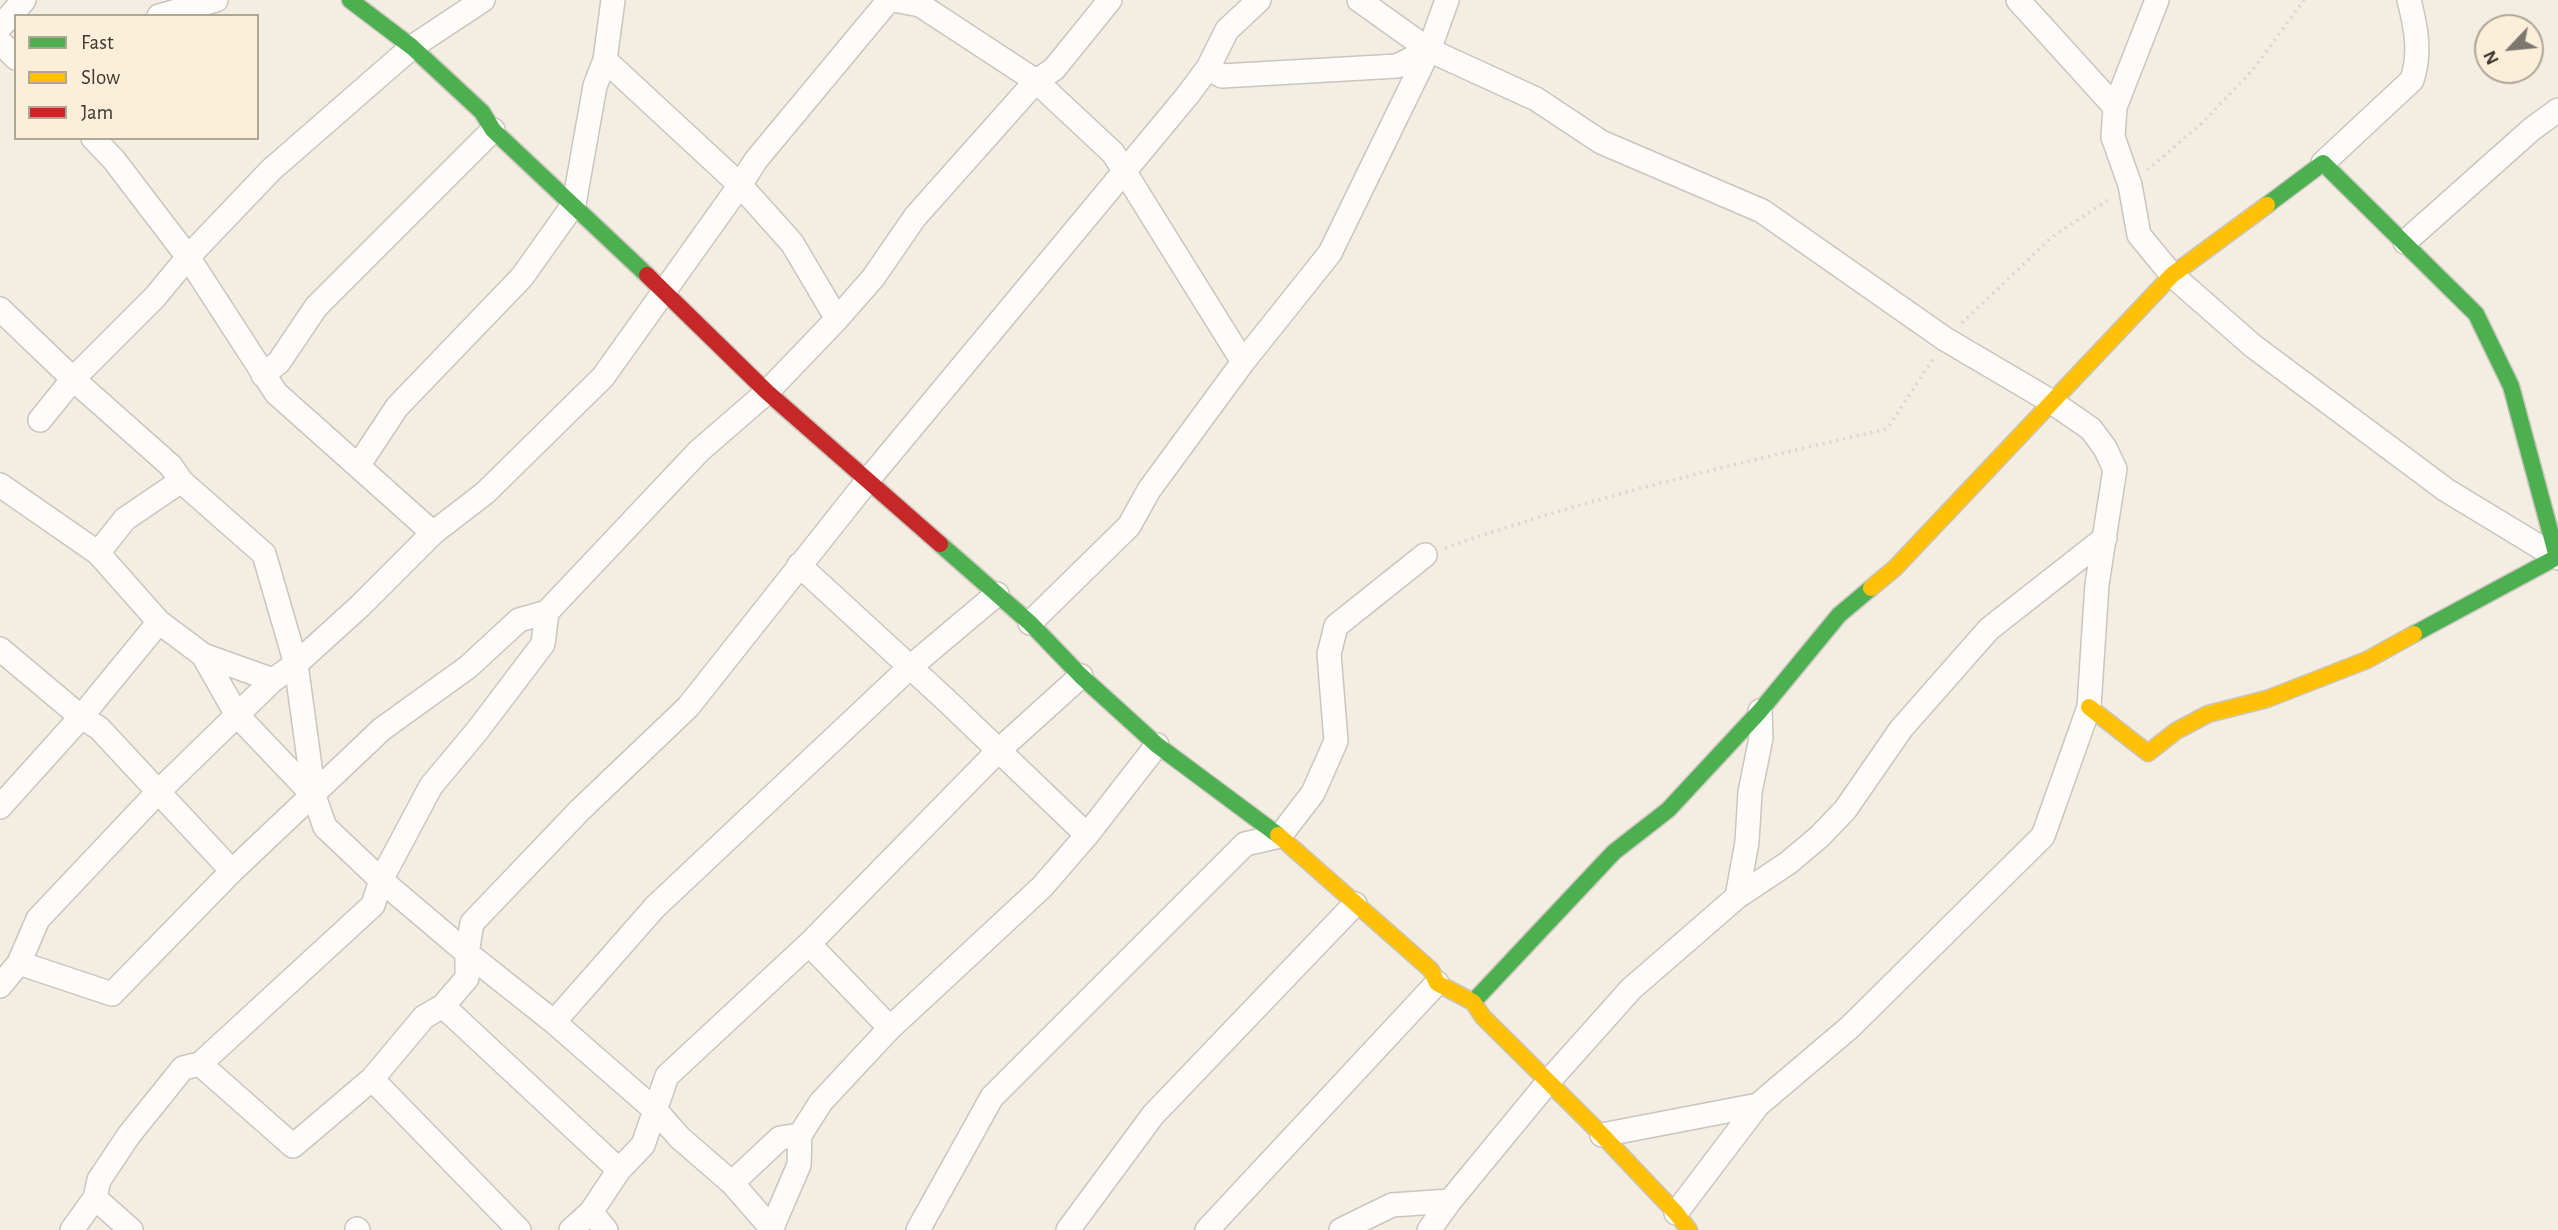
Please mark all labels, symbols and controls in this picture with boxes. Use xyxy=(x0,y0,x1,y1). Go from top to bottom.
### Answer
legend xyxy=(14,14,259,140)
north arrow xyxy=(2474,14,2544,84)
text: Fast xyxy=(81,32,114,53)
text: N xyxy=(2480,47,2503,68)
text: Slow xyxy=(81,67,120,88)
text: Jam xyxy=(81,102,113,123)

